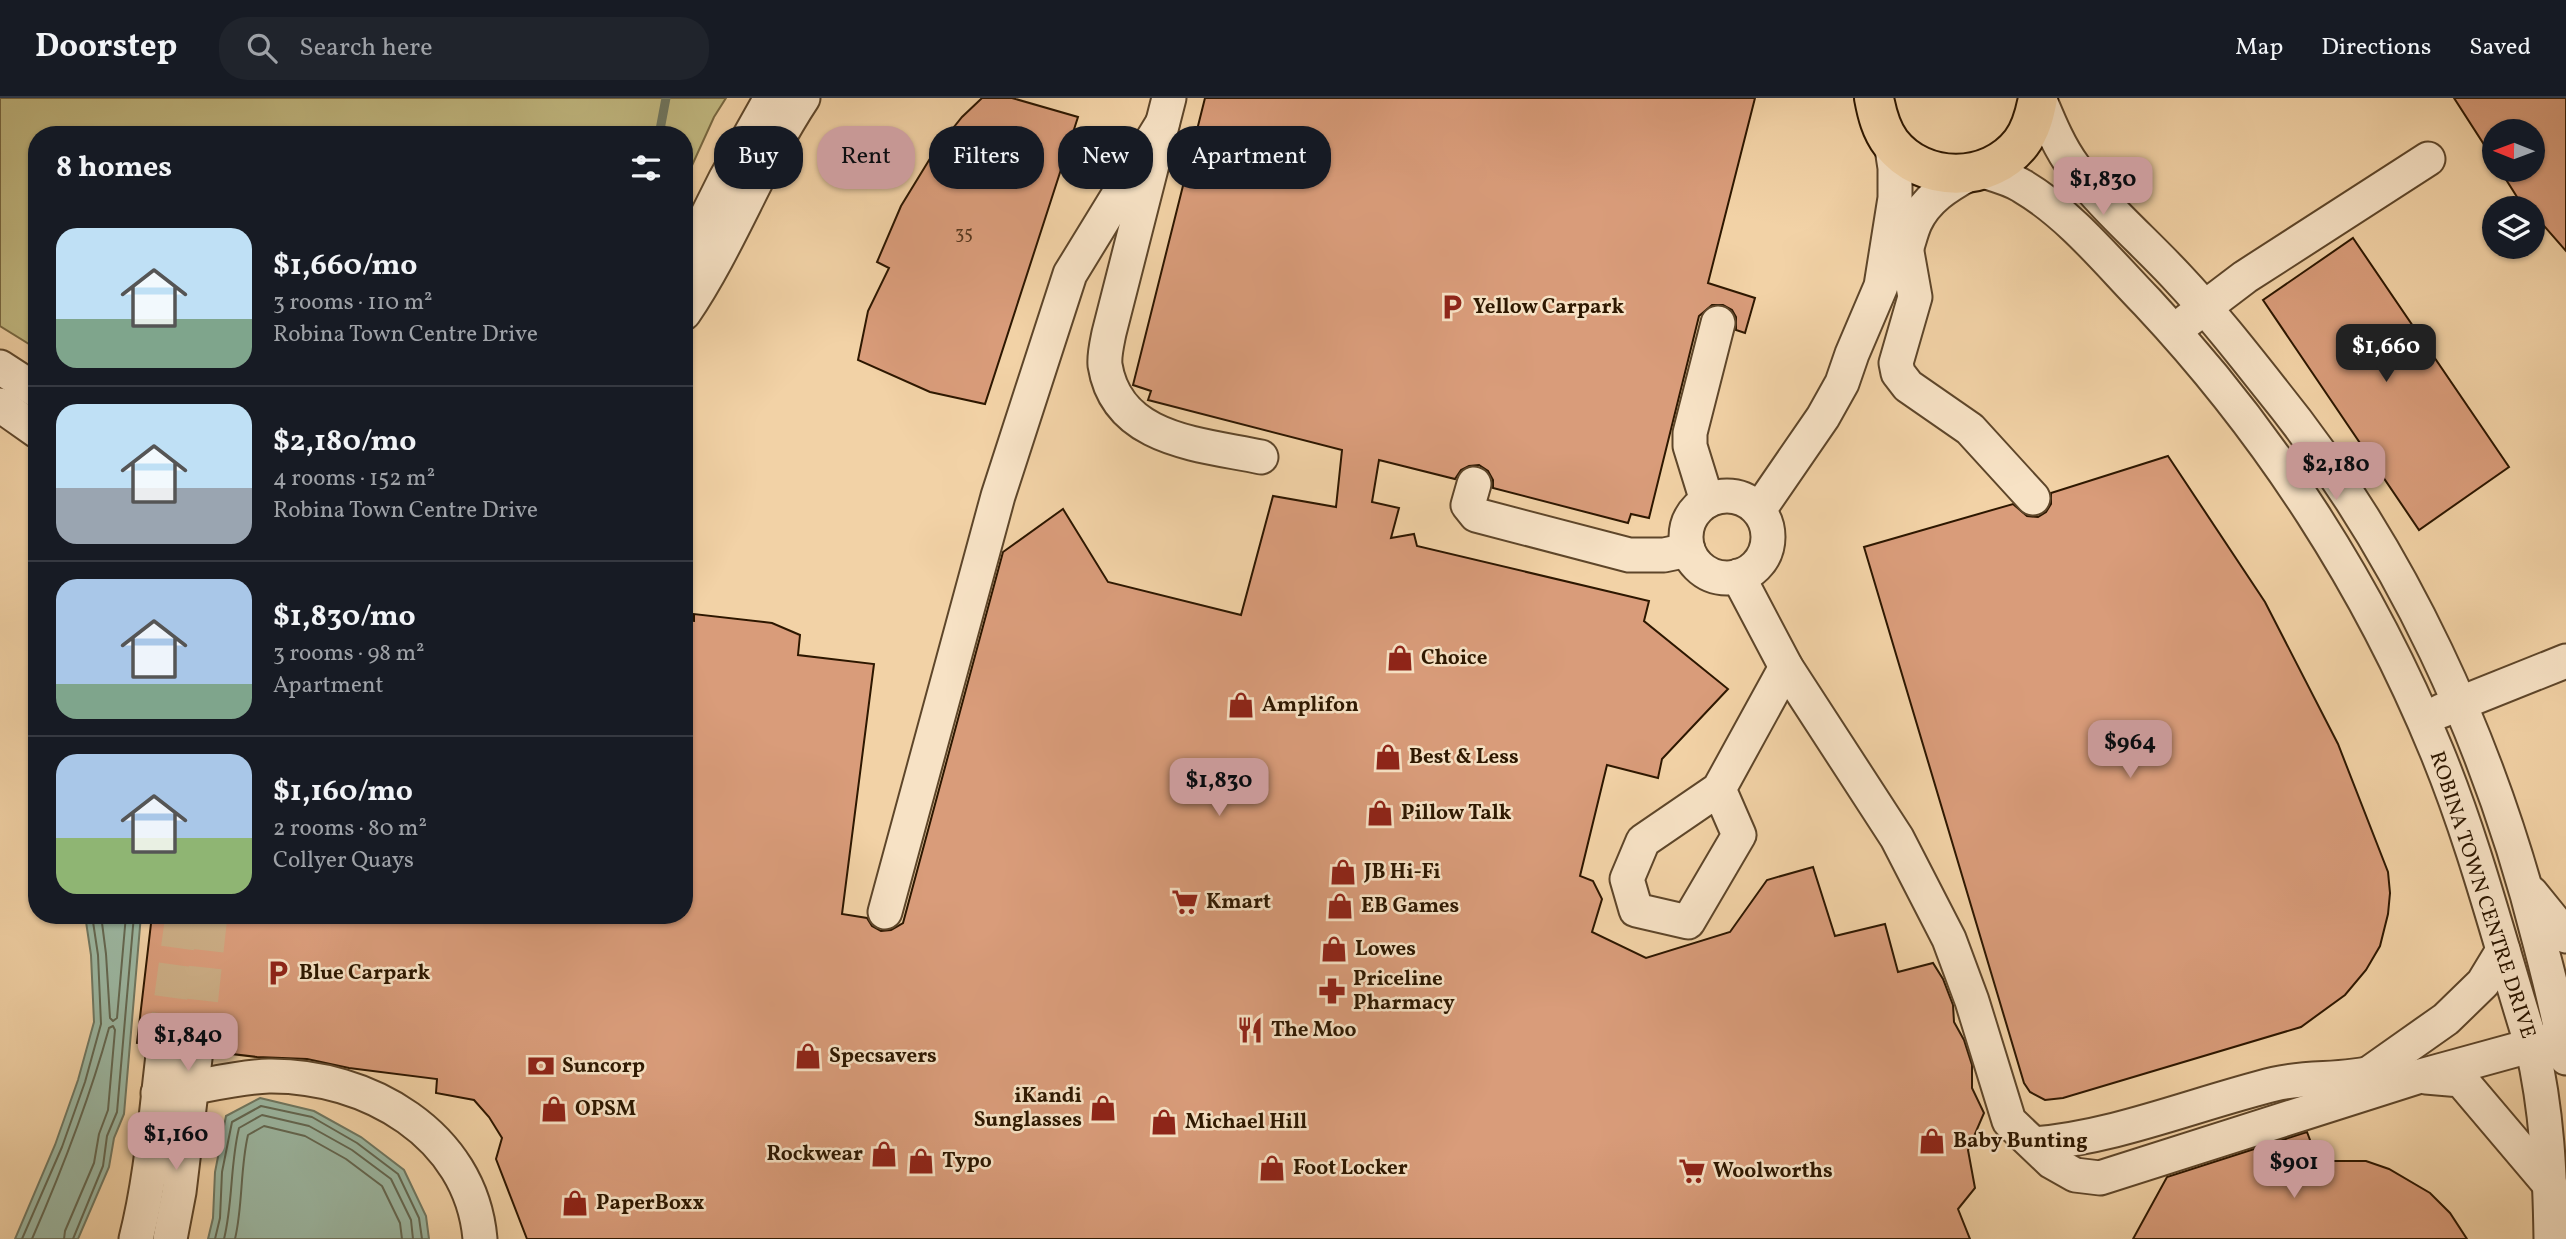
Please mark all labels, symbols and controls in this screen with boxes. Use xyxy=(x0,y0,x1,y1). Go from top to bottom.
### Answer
search box xyxy=(219,17,709,80)
text: Doorstep xyxy=(35,25,177,71)
icon: search xyxy=(243,29,281,67)
text: Search here xyxy=(299,30,433,66)
text: Map xyxy=(2235,31,2283,65)
text: Directions xyxy=(2321,31,2431,65)
text: Saved xyxy=(2469,31,2531,65)
north arrow xyxy=(2482,119,2544,182)
map controls xyxy=(2482,119,2545,259)
chip: Buy xyxy=(714,126,803,189)
chip: Rent xyxy=(817,126,915,189)
chip: Filters xyxy=(929,126,1044,189)
chip: New xyxy=(1058,126,1153,189)
chip: Apartment xyxy=(1167,126,1331,189)
text: 8 homes xyxy=(56,147,172,189)
icon: filters xyxy=(627,149,665,187)
pin: $1,830 xyxy=(2046,158,2160,217)
text: $1,830 xyxy=(2070,164,2136,196)
button: layers xyxy=(2482,196,2545,259)
house number: 35 xyxy=(955,222,973,247)
text: $1,660/mo xyxy=(273,245,417,287)
icon: home xyxy=(112,256,196,340)
text: 3 rooms · 110 m² xyxy=(273,287,433,319)
parking icon: Yellow Carpark xyxy=(1437,292,1467,322)
place label: Yellow Carpark xyxy=(1473,293,1624,322)
text: Robina Town Centre Drive xyxy=(273,319,538,351)
pin: $1,660 xyxy=(2329,324,2443,384)
text: $1,660 xyxy=(2352,331,2420,363)
text: $2,180/mo xyxy=(273,421,416,463)
icon: home xyxy=(112,432,196,516)
pin: $2,180 xyxy=(2279,442,2393,502)
text: $2,180 xyxy=(2302,449,2370,481)
text: 4 rooms · 152 m² xyxy=(273,463,435,495)
text: Robina Town Centre Drive xyxy=(273,495,538,527)
text: $1,830/mo xyxy=(273,596,416,638)
icon: home xyxy=(112,607,196,691)
text: 3 rooms · 98 m² xyxy=(273,638,425,670)
shop icon: Choice xyxy=(1385,643,1415,673)
place label: Choice xyxy=(1421,644,1487,673)
text: Apartment xyxy=(273,670,384,702)
shop icon: Amplifon xyxy=(1226,690,1256,720)
place label: Amplifon xyxy=(1262,691,1359,720)
pin: $964 xyxy=(2089,720,2171,780)
text: $964 xyxy=(2104,727,2156,759)
shop icon: Best & Less xyxy=(1373,742,1403,772)
place label: Best & Less xyxy=(1409,743,1519,772)
street label: ROBINA TOWN CENTRE DRIVE xyxy=(2422,747,2542,1043)
pin: $1,830 xyxy=(1162,758,1276,818)
text: $1,830 xyxy=(1186,765,1252,797)
text: $1,160/mo xyxy=(273,771,413,813)
icon: home xyxy=(112,782,196,866)
shop icon: Pillow Talk xyxy=(1365,798,1395,828)
place label: Pillow Talk xyxy=(1401,799,1512,828)
text: 2 rooms · 80 m² xyxy=(273,813,427,845)
text: Collyer Quays xyxy=(273,845,414,877)
shop icon: JB Hi-Fi xyxy=(1328,857,1358,887)
place label: JB Hi-Fi xyxy=(1363,858,1441,887)
supermarket icon: Kmart xyxy=(1170,887,1200,917)
place label: Kmart xyxy=(1206,888,1271,917)
shop icon: EB Games xyxy=(1325,891,1355,921)
place label: EB Games xyxy=(1361,892,1459,921)
shop icon: Lowes xyxy=(1319,934,1349,964)
place label: Lowes xyxy=(1355,935,1416,964)
parking icon: Blue Carpark xyxy=(263,958,293,988)
place label: Blue Carpark xyxy=(299,959,431,988)
place label: Priceline Pharmacy xyxy=(1353,965,1455,1018)
pharmacy icon: Priceline Pharmacy xyxy=(1317,976,1347,1006)
pin: $1,840 xyxy=(131,1014,245,1073)
restaurant icon: The Moo xyxy=(1235,1015,1265,1045)
place label: The Moo xyxy=(1271,1016,1357,1045)
text: $1,840 xyxy=(154,1020,222,1052)
shop icon: Specsavers xyxy=(793,1041,823,1071)
place label: Specsavers xyxy=(829,1042,937,1071)
bank icon: Suncorp xyxy=(526,1051,556,1081)
place label: Suncorp xyxy=(562,1052,645,1081)
place label: iKandi Sunglasses xyxy=(974,1082,1082,1135)
shop icon: iKandi Sunglasses xyxy=(1088,1093,1118,1123)
shop icon: OPSM xyxy=(539,1094,569,1124)
place label: OPSM xyxy=(575,1095,636,1124)
shop icon: Michael Hill xyxy=(1149,1107,1179,1137)
place label: Michael Hill xyxy=(1185,1108,1307,1137)
pin: $1,160 xyxy=(119,1112,233,1172)
text: $1,160 xyxy=(144,1119,208,1151)
shop icon: Baby Bunting xyxy=(1917,1126,1947,1156)
place label: Baby Bunting xyxy=(1953,1127,2088,1156)
shop icon: Rockwear xyxy=(869,1139,899,1169)
place label: Rockwear xyxy=(766,1140,863,1169)
pin: $901 xyxy=(2253,1140,2335,1200)
shop icon: Typo xyxy=(906,1146,936,1176)
place label: Typo xyxy=(942,1147,992,1176)
text: $901 xyxy=(2269,1147,2319,1179)
shop icon: Foot Locker xyxy=(1257,1153,1287,1183)
place label: Foot Locker xyxy=(1293,1154,1408,1183)
supermarket icon: Woolworths xyxy=(1677,1156,1707,1186)
place label: Woolworths xyxy=(1713,1157,1833,1186)
shop icon: PaperBoxx xyxy=(560,1188,590,1218)
place label: PaperBoxx xyxy=(596,1189,704,1218)

